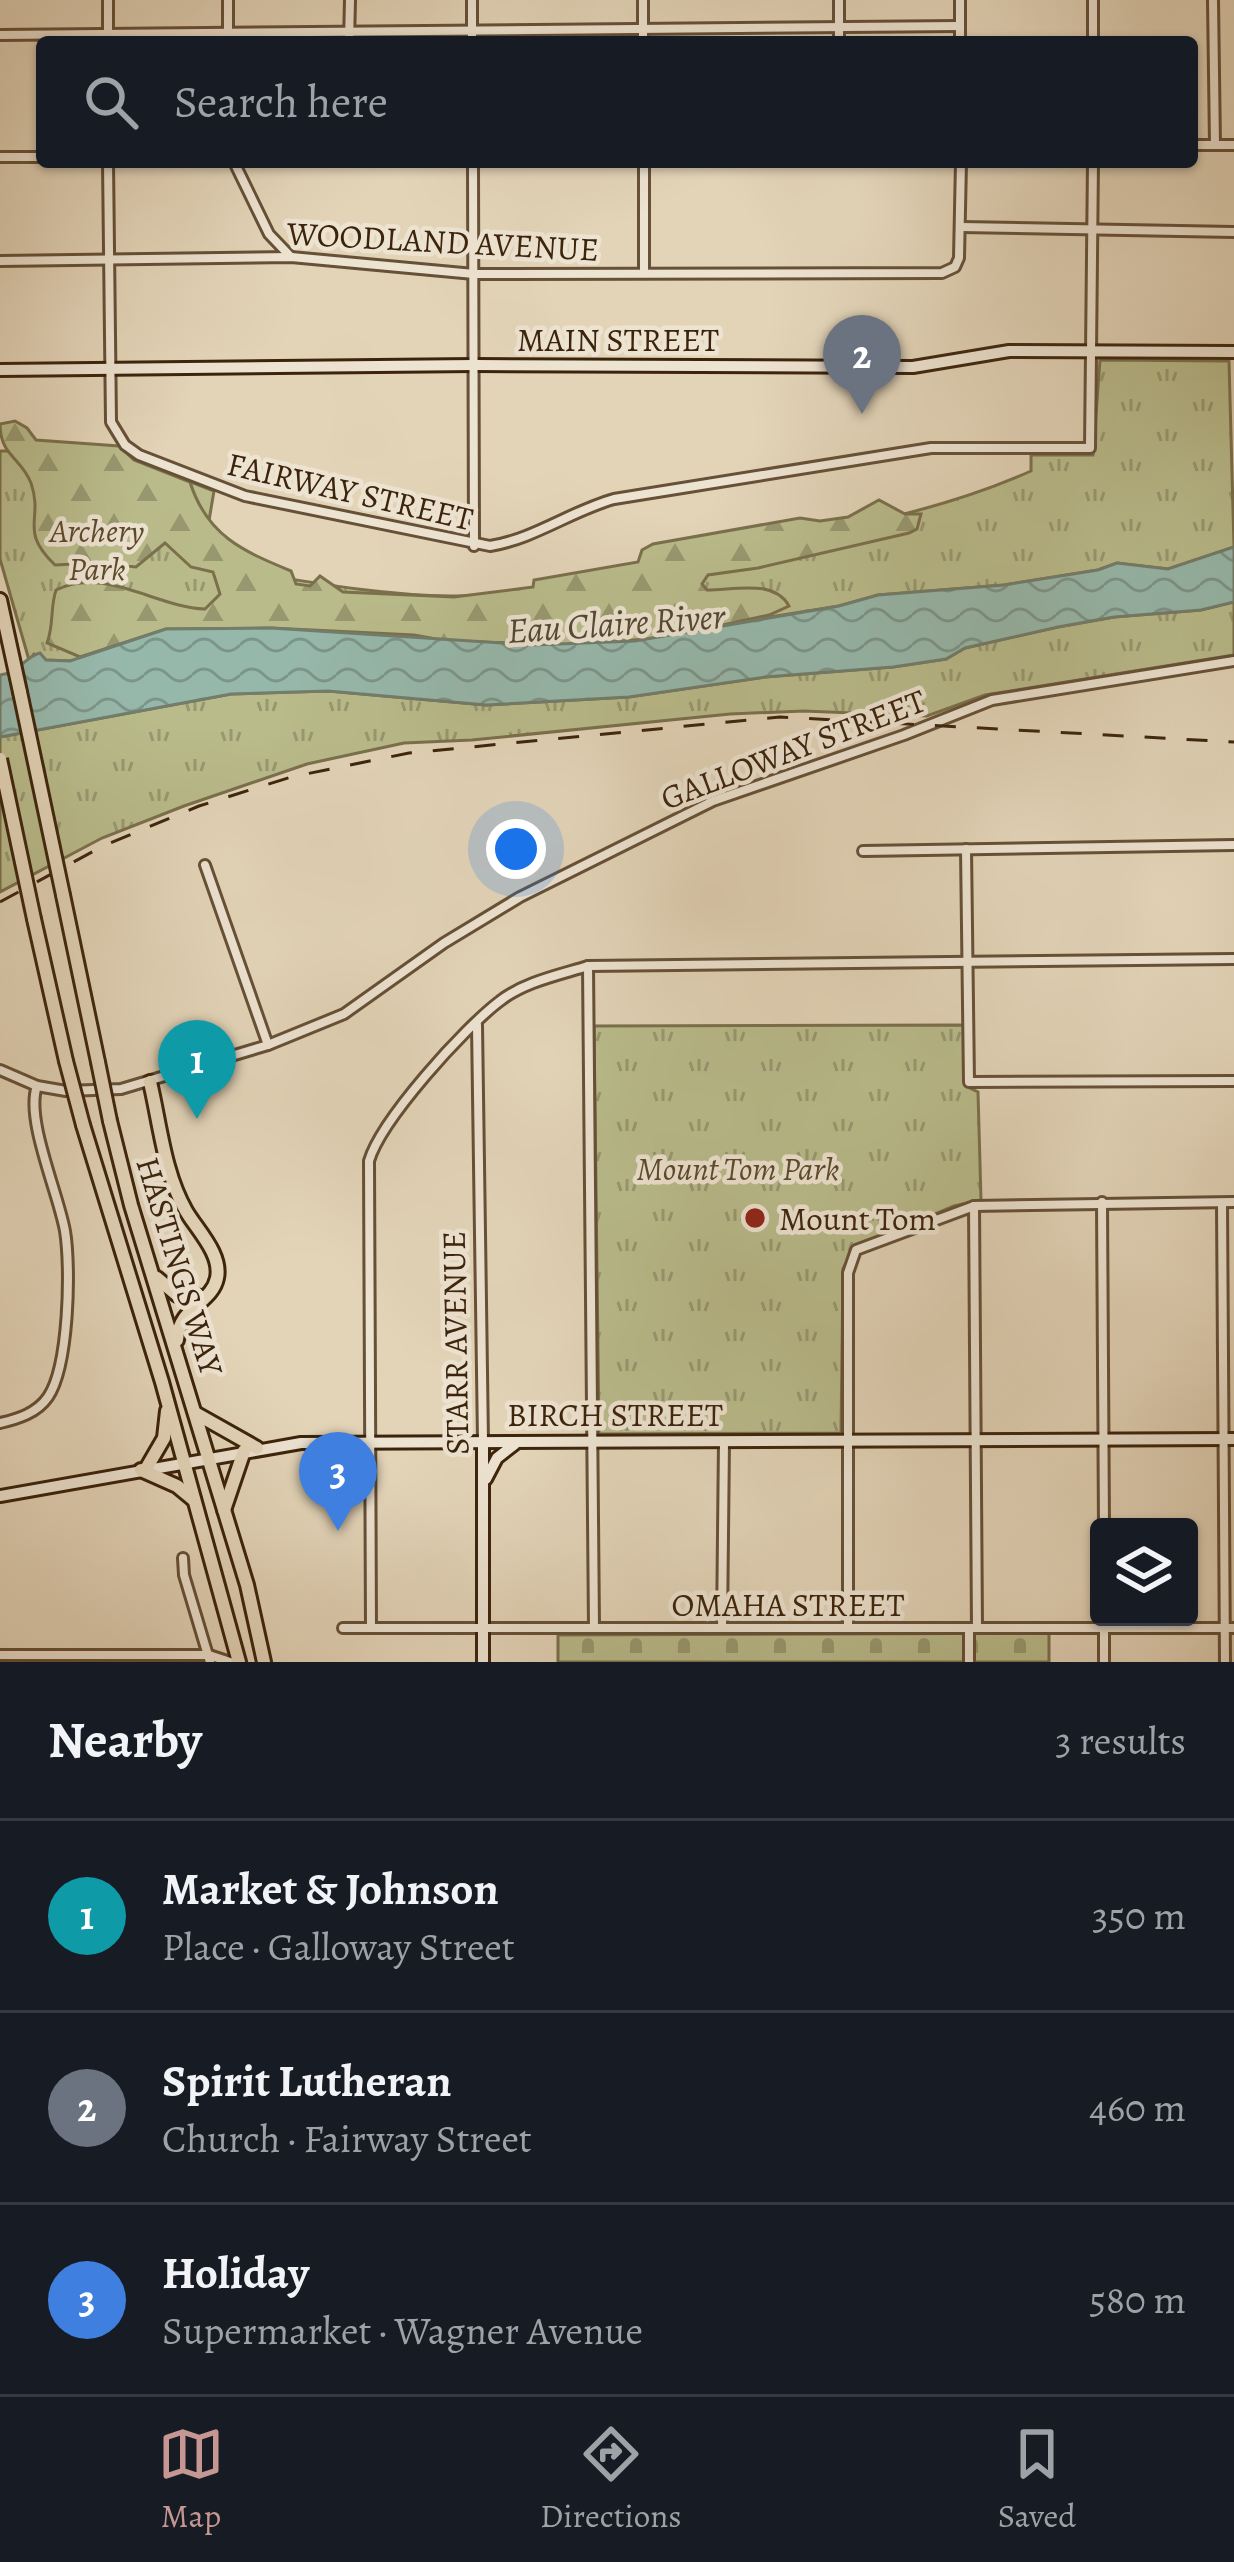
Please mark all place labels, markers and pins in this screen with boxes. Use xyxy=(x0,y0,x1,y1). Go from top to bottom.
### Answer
pin: 2 xyxy=(823,315,901,414)
pin: 1 xyxy=(158,1020,236,1119)
place label: Mount Tom xyxy=(779,1196,936,1241)
marker: Mount Tom xyxy=(742,1205,768,1231)
pin: 3 xyxy=(299,1432,377,1531)

